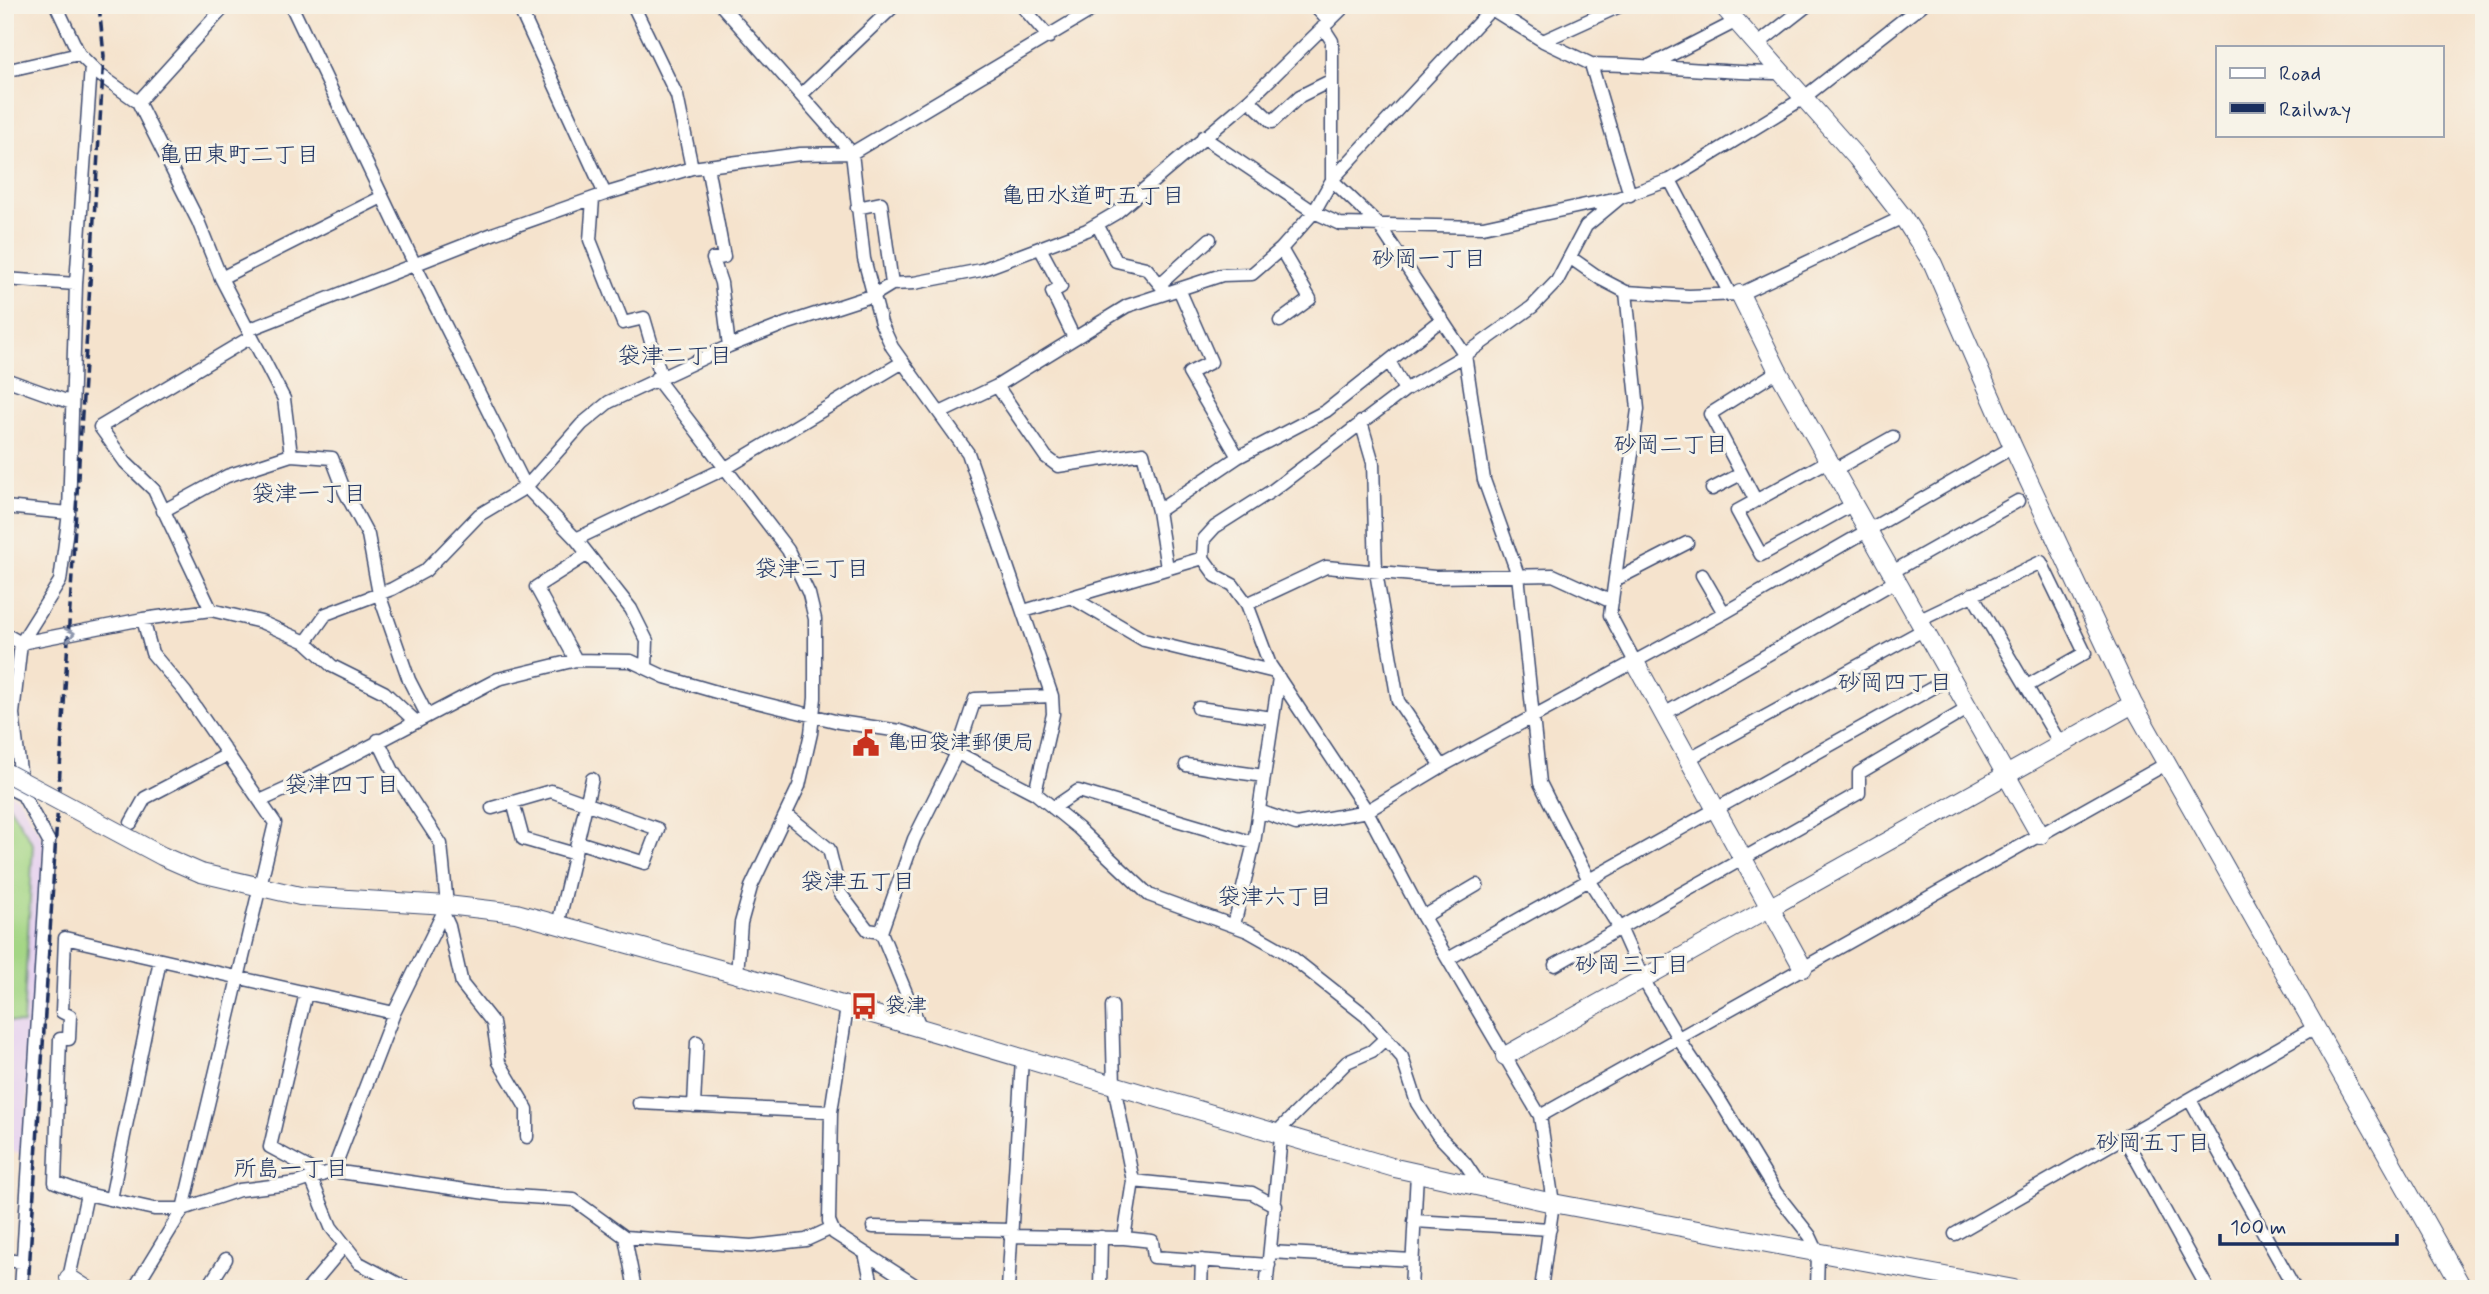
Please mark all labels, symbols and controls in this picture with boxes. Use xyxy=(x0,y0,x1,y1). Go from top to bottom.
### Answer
legend xyxy=(2216,46,2444,136)
text: Road xyxy=(2279,60,2321,88)
text: Railway xyxy=(2279,96,2351,124)
district label: 亀田東町二丁目 xyxy=(159,141,320,171)
district label: 亀田水道町五丁目 xyxy=(1001,182,1185,212)
district label: 砂岡一丁目 xyxy=(1372,245,1487,275)
district label: 袋津二丁目 xyxy=(618,342,733,372)
district label: 砂岡二丁目 xyxy=(1614,431,1729,461)
district label: 袋津一丁目 xyxy=(252,480,367,510)
district label: 袋津三丁目 xyxy=(755,555,870,585)
one-way arrow xyxy=(64,627,76,642)
district label: 砂岡四丁目 xyxy=(1838,669,1953,699)
public building icon: 亀田袋津郵便局 xyxy=(851,728,881,758)
place label: 亀田袋津郵便局 xyxy=(887,729,1034,757)
district label: 袋津四丁目 xyxy=(285,771,400,801)
district label: 袋津五丁目 xyxy=(801,868,916,898)
district label: 袋津六丁目 xyxy=(1218,883,1333,913)
district label: 砂岡三丁目 xyxy=(1575,951,1690,981)
bus stop icon: 袋津 xyxy=(849,991,879,1021)
place label: 袋津 xyxy=(885,992,927,1020)
district label: 砂岡五丁目 xyxy=(2096,1129,2211,1159)
district label: 所島一丁目 xyxy=(234,1155,349,1185)
scale bar xyxy=(2220,1203,2396,1247)
text: 100 m xyxy=(2230,1214,2286,1242)

